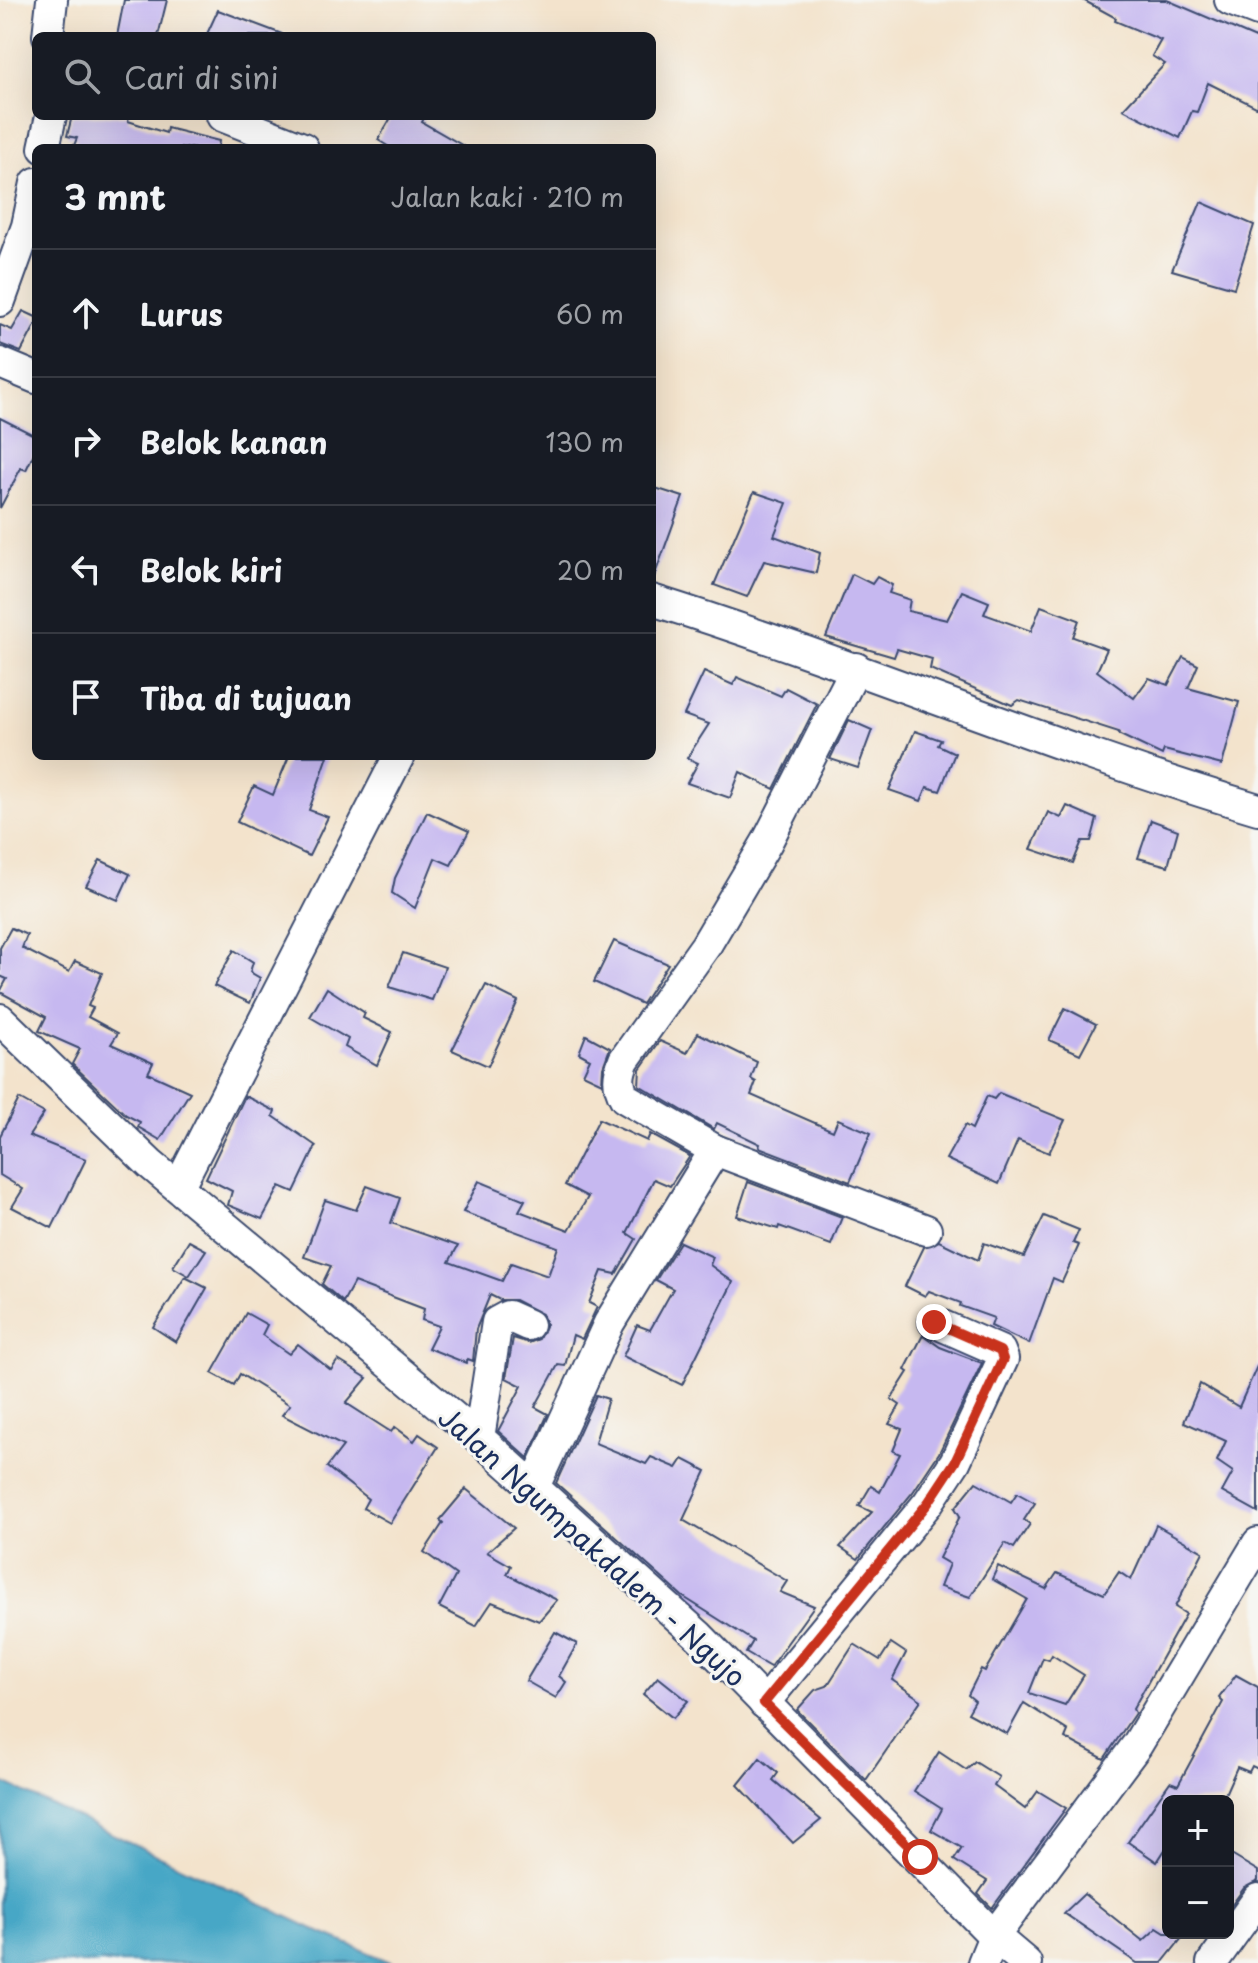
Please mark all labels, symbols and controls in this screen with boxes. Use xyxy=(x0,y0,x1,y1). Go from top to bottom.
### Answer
search box xyxy=(32,32,656,120)
icon: search xyxy=(60,54,104,98)
text: Cari di sini xyxy=(124,54,279,99)
text: 3 mnt xyxy=(64,170,166,222)
text: Jalan kaki · 210 m xyxy=(391,177,624,216)
icon: ahead xyxy=(64,291,108,335)
text: Lurus xyxy=(140,291,223,336)
text: 60 m xyxy=(556,294,624,333)
icon: right xyxy=(64,419,108,463)
text: Belok kanan xyxy=(140,419,327,464)
text: 130 m xyxy=(545,422,624,461)
icon: left xyxy=(64,547,108,591)
text: Belok kiri xyxy=(140,547,282,592)
text: 20 m xyxy=(557,550,624,589)
icon: arrive xyxy=(64,675,108,719)
text: Tiba di tujuan xyxy=(140,675,352,720)
route end xyxy=(916,1304,952,1340)
street label: Jalan Ngumpakdalem - Ngujo xyxy=(429,1396,757,1696)
map controls xyxy=(1162,1795,1234,1939)
button: + xyxy=(1162,1795,1234,1867)
route start xyxy=(902,1839,938,1875)
button: − xyxy=(1162,1867,1234,1939)

